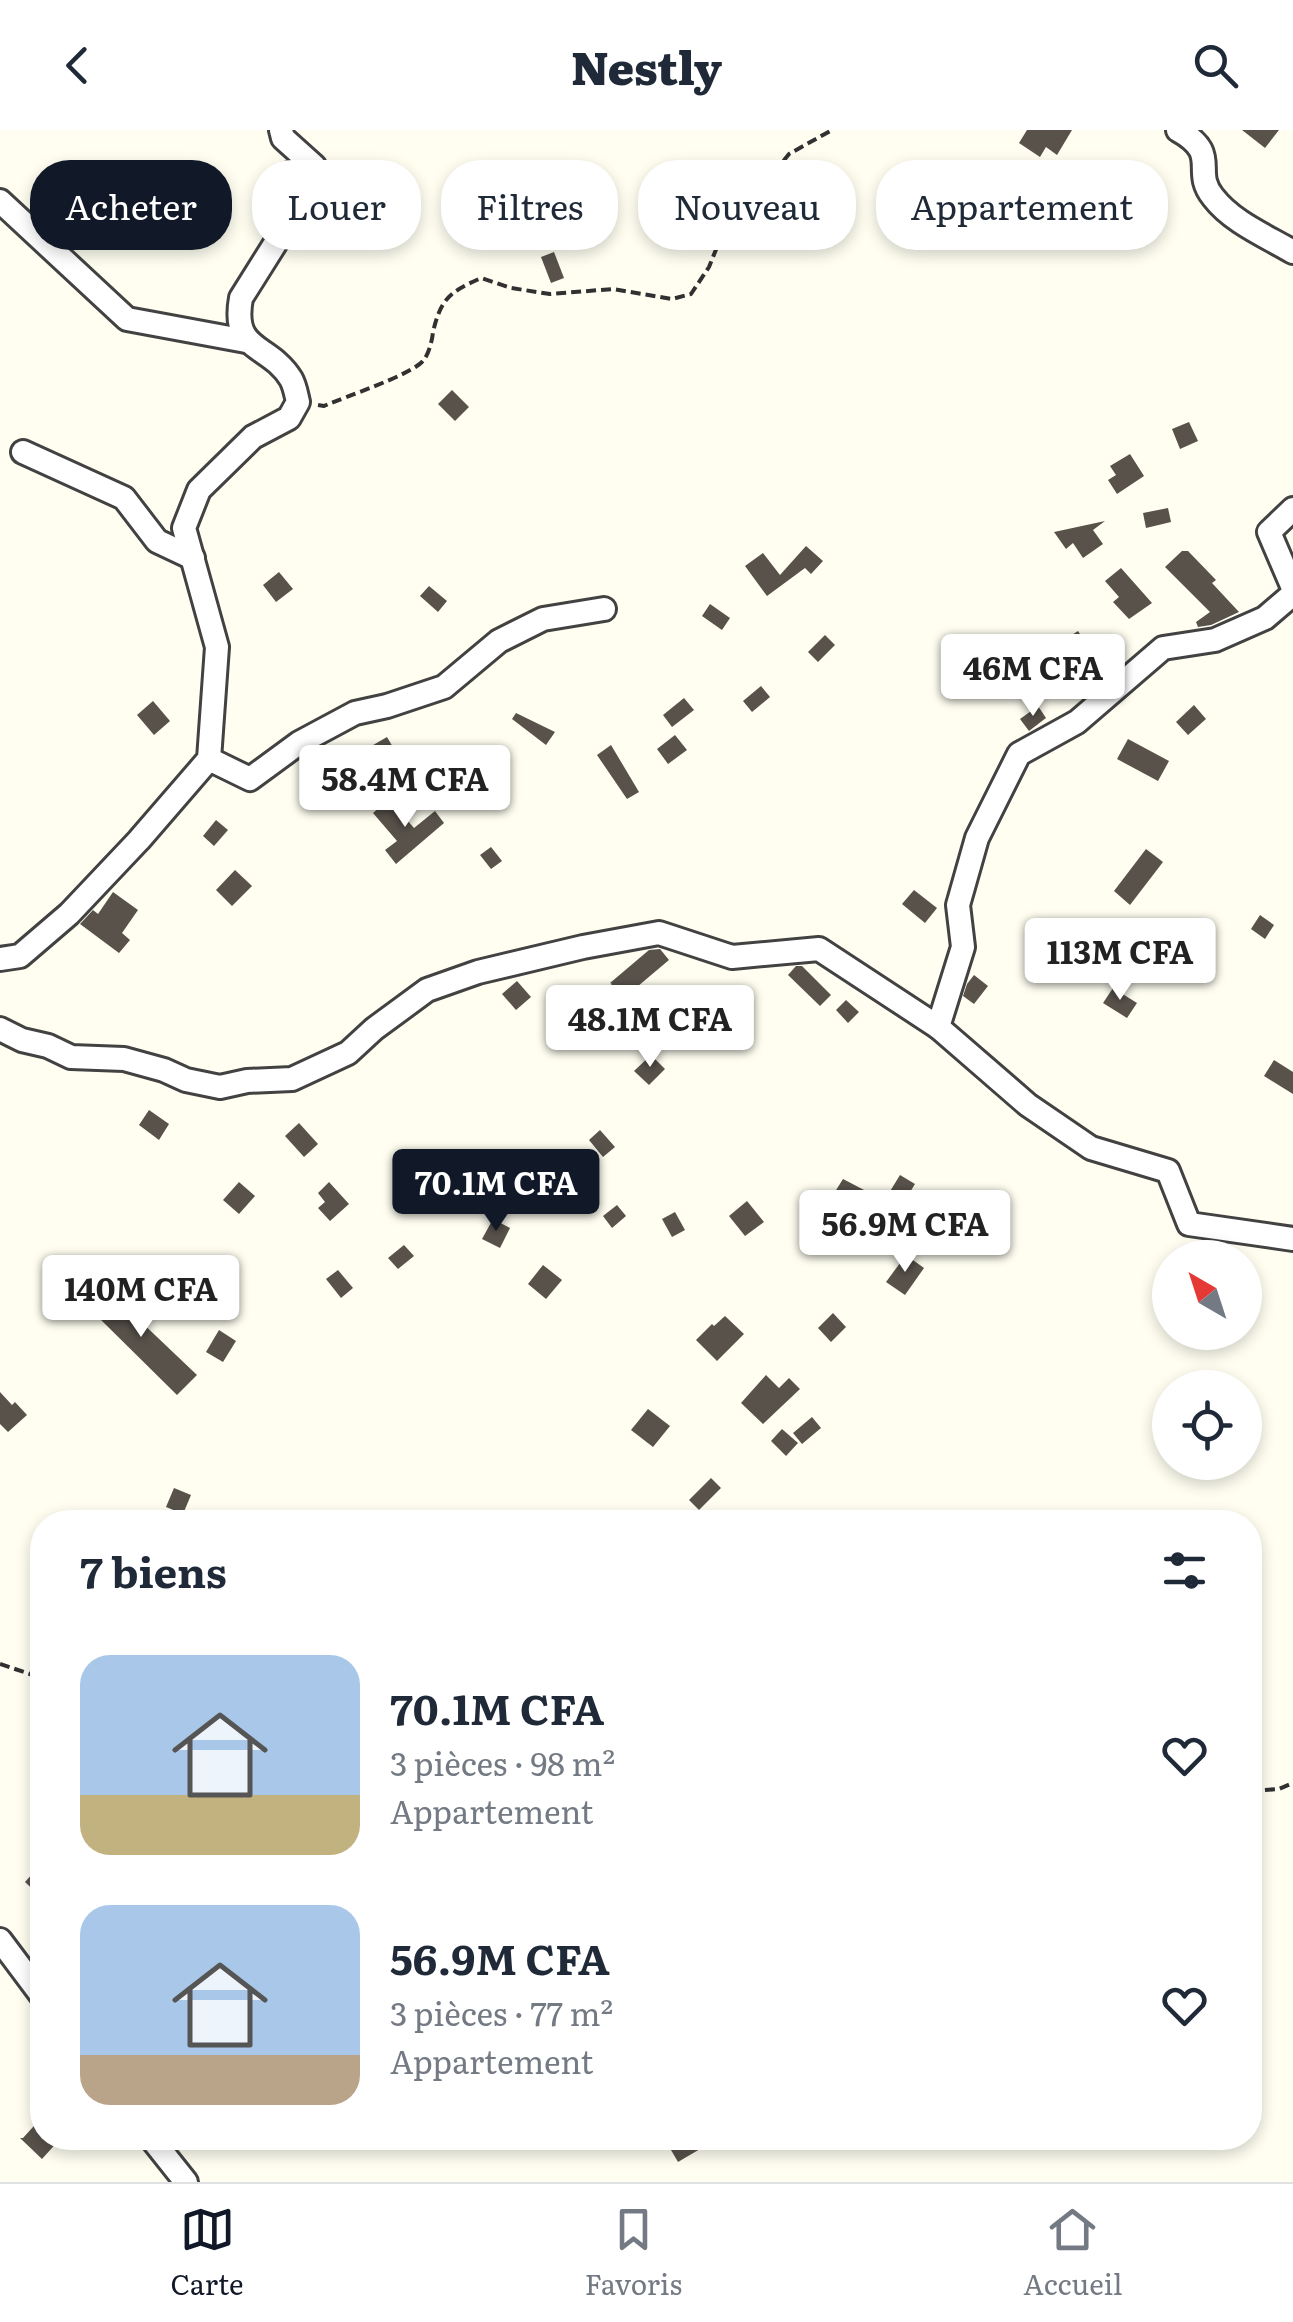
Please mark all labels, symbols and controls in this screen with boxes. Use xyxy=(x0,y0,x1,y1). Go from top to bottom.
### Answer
text: Nestly xyxy=(571,32,722,99)
icon: back xyxy=(50,38,105,93)
icon: search xyxy=(1188,38,1243,93)
chip: Acheter xyxy=(30,160,232,250)
chip: Louer xyxy=(252,160,421,250)
chip: Filtres xyxy=(441,160,618,250)
chip: Nouveau xyxy=(638,160,856,250)
chip: Appartement xyxy=(876,160,1168,250)
pin: 46M CFA xyxy=(941,634,1125,719)
text: 46M CFA xyxy=(963,642,1103,690)
pin: 58.4M CFA xyxy=(291,745,519,830)
text: 58.4M CFA xyxy=(321,753,489,801)
pin: 113M CFA xyxy=(1017,918,1223,1003)
text: 113M CFA xyxy=(1047,926,1193,974)
pin: 48.1M CFA xyxy=(536,985,764,1070)
text: 48.1M CFA xyxy=(568,993,732,1041)
pin: 70.1M CFA xyxy=(382,1149,610,1234)
text: 70.1M CFA xyxy=(414,1157,578,1205)
pin: 56.9M CFA xyxy=(791,1190,1019,1275)
text: 56.9M CFA xyxy=(821,1198,989,1246)
north arrow xyxy=(1152,1240,1262,1350)
map controls xyxy=(1152,1240,1262,1480)
pin: 140M CFA xyxy=(38,1255,244,1340)
text: 140M CFA xyxy=(64,1263,218,1311)
button: locate xyxy=(1152,1370,1262,1480)
text: 7 biens xyxy=(80,1539,227,1601)
icon: filters xyxy=(1157,1543,1212,1598)
text: 70.1M CFA xyxy=(390,1676,604,1738)
icon: home xyxy=(160,1695,280,1815)
icon: heart xyxy=(1157,1728,1212,1783)
text: 3 pièces · 98 m² xyxy=(390,1738,615,1786)
text: Appartement xyxy=(390,1786,593,1834)
text: 56.9M CFA xyxy=(390,1926,610,1988)
icon: home xyxy=(160,1945,280,2065)
icon: heart xyxy=(1157,1978,1212,2033)
text: 3 pièces · 77 m² xyxy=(390,1988,613,2036)
text: Appartement xyxy=(390,2036,593,2084)
tab: Carte xyxy=(171,2202,244,2304)
tab: Favoris xyxy=(585,2202,682,2304)
tab: Accueil xyxy=(1023,2202,1122,2304)

